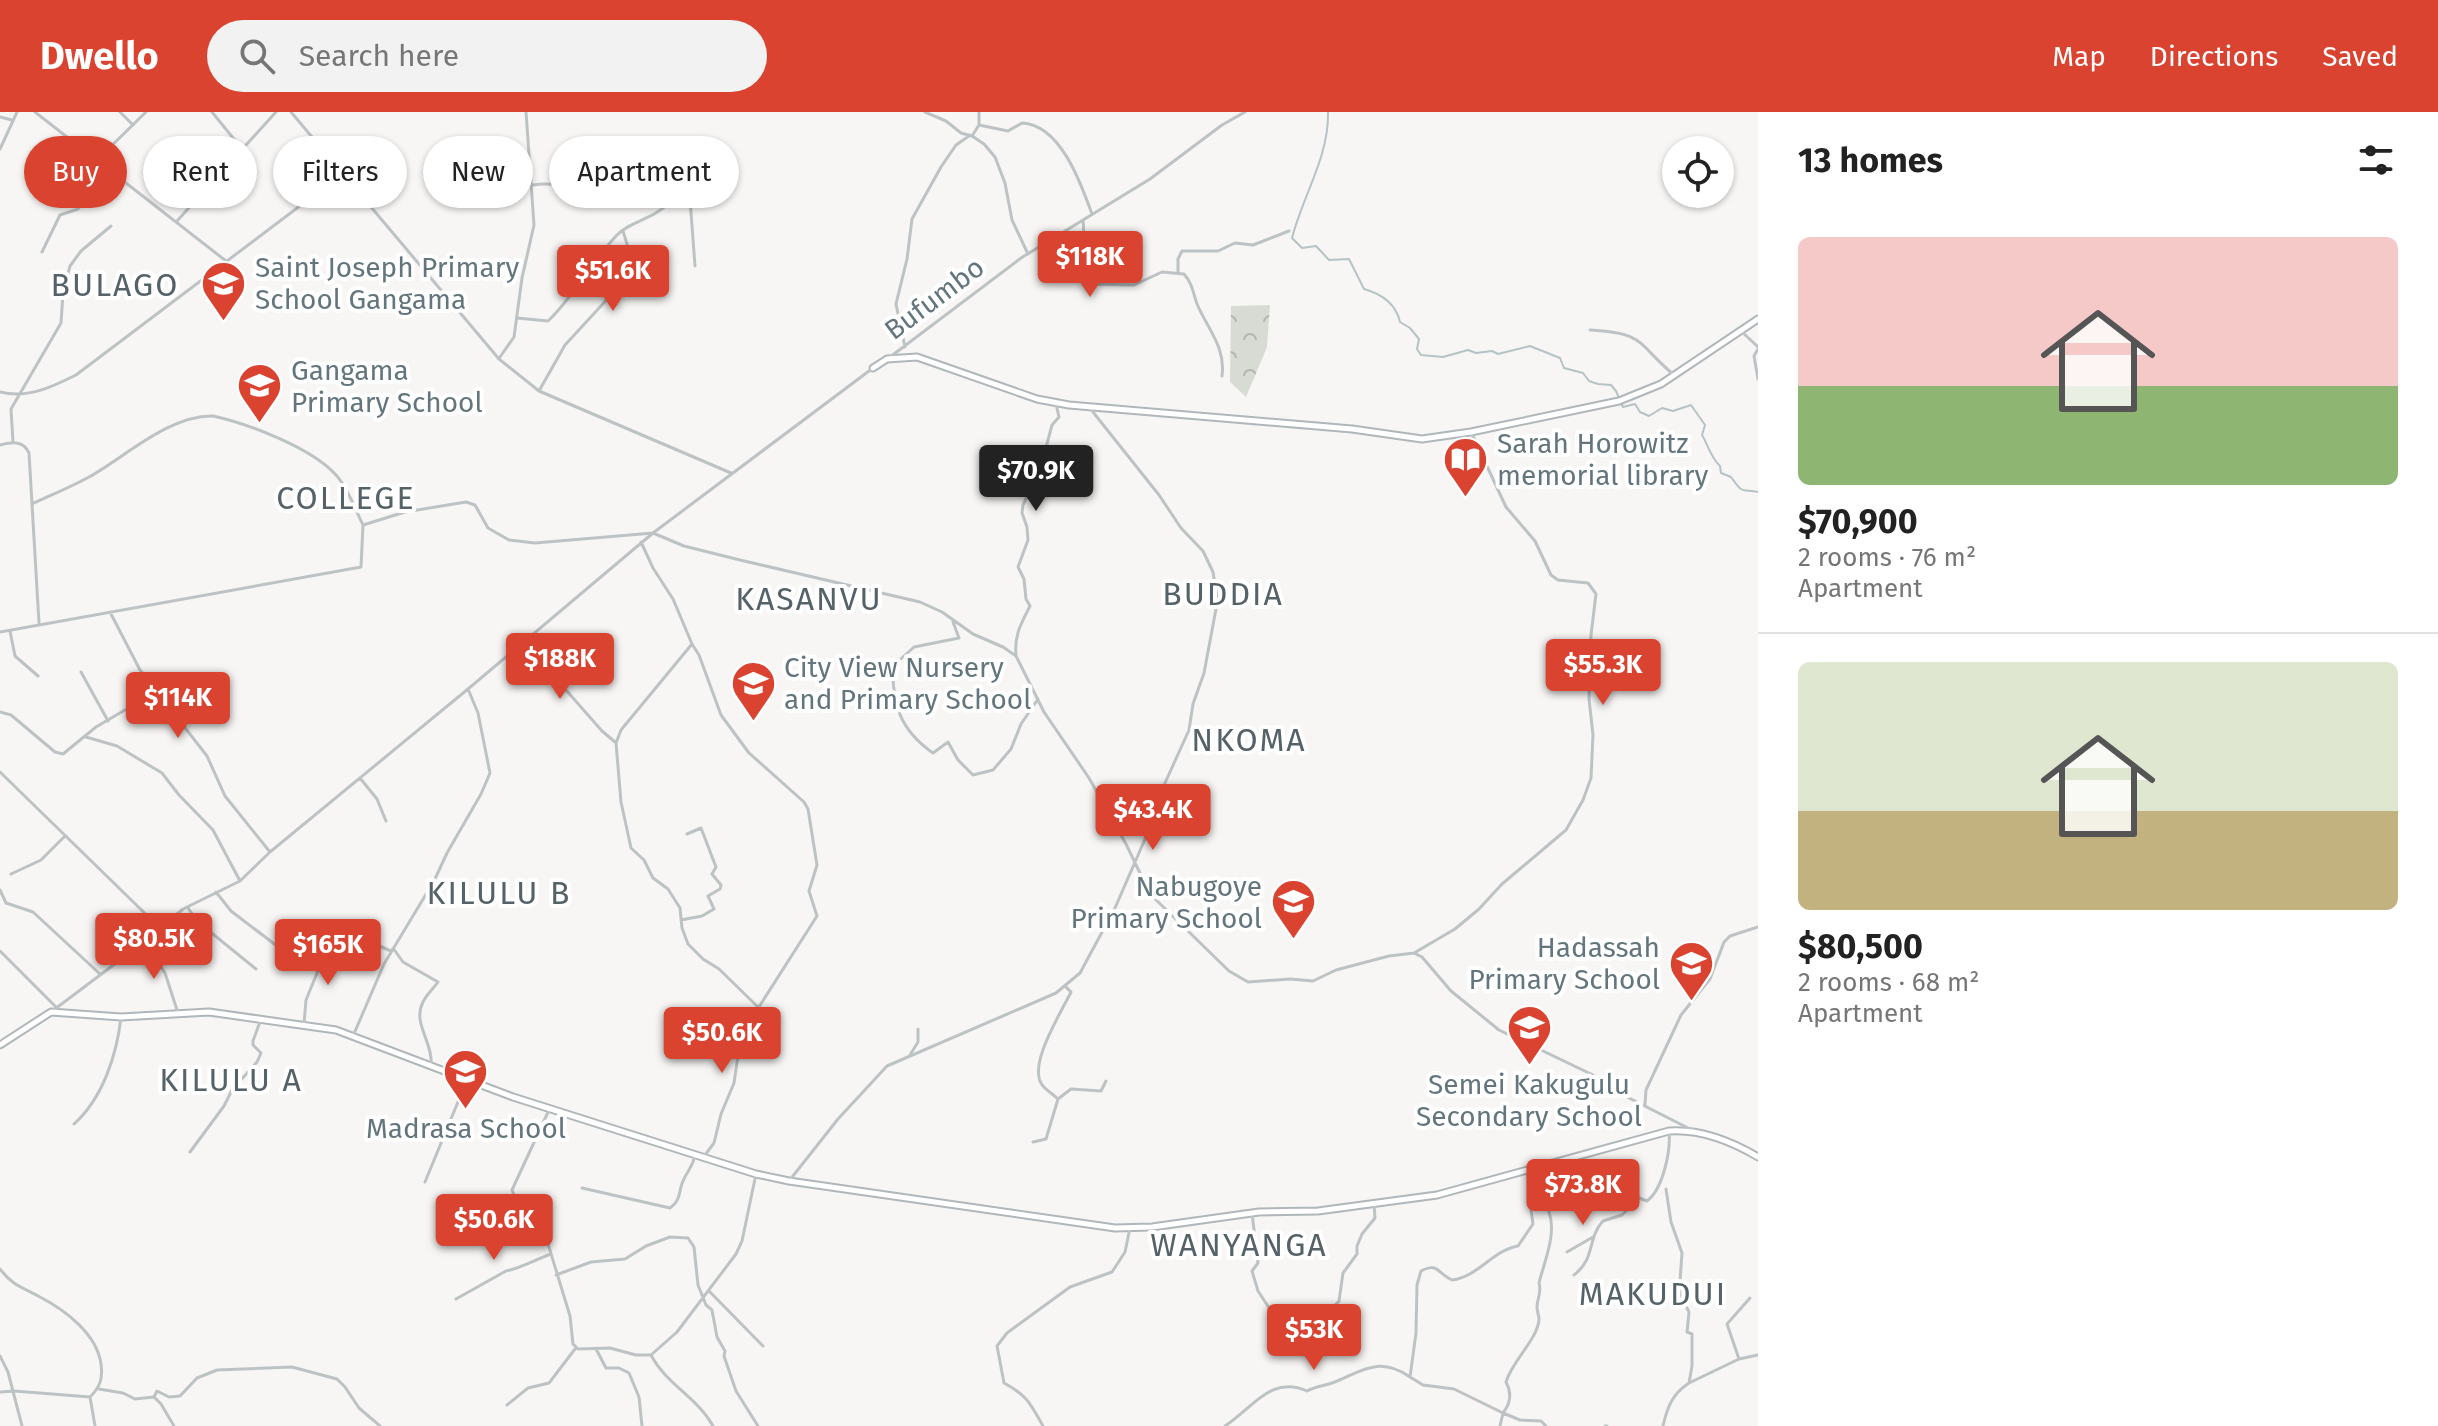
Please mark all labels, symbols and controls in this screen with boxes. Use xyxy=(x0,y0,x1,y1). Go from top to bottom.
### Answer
search box xyxy=(207,20,767,92)
text: Dwello xyxy=(40,33,159,79)
icon: search xyxy=(235,34,279,78)
text: Search here xyxy=(299,38,459,74)
text: Map xyxy=(2052,40,2106,73)
text: Directions xyxy=(2150,40,2278,73)
text: Saved xyxy=(2322,40,2398,73)
chip: Buy xyxy=(24,136,127,208)
chip: Rent xyxy=(143,136,257,208)
chip: Filters xyxy=(273,136,407,208)
chip: New xyxy=(423,136,533,208)
chip: Apartment xyxy=(549,136,739,208)
map controls xyxy=(1662,136,1734,208)
button: locate xyxy=(1662,136,1734,208)
icon: filters xyxy=(2354,138,2398,182)
text: 13 homes xyxy=(1798,140,1943,181)
pin: $118K xyxy=(1034,231,1146,299)
text: $118K xyxy=(1056,241,1124,272)
pin: $51.6K xyxy=(548,245,678,313)
street label: Bufumbo xyxy=(878,250,991,346)
place label: Saint Joseph Primary School Gangama xyxy=(255,251,519,316)
text: $51.6K xyxy=(575,255,651,286)
school or university icon: Saint Joseph Primary School Gangama xyxy=(200,259,248,322)
district label: BULAGO xyxy=(51,266,179,304)
icon: home xyxy=(2026,289,2170,433)
place label: Gangama Primary School xyxy=(291,354,483,419)
school or university icon: Gangama Primary School xyxy=(236,362,284,425)
place label: Sarah Horowitz memorial library xyxy=(1497,427,1708,492)
library icon: Sarah Horowitz memorial library xyxy=(1442,435,1490,498)
pin: $70.9K xyxy=(971,445,1101,513)
text: $70.9K xyxy=(997,455,1075,486)
district label: COLLEGE xyxy=(276,479,416,517)
text: $70,900 xyxy=(1798,501,1918,542)
text: 2 rooms · 76 m² xyxy=(1798,542,1976,573)
text: Apartment xyxy=(1798,573,1923,604)
district label: BUDDIA xyxy=(1162,575,1284,613)
district label: KASANVU xyxy=(735,580,883,618)
pin: $188K xyxy=(504,633,616,701)
pin: $55.3K xyxy=(1538,639,1668,707)
text: $188K xyxy=(524,643,596,674)
text: $55.3K xyxy=(1564,649,1642,680)
place label: City View Nursery and Primary School xyxy=(784,651,1031,716)
school or university icon: City View Nursery and Primary School xyxy=(729,659,777,722)
pin: $114K xyxy=(122,672,234,740)
text: $114K xyxy=(144,682,212,713)
icon: home xyxy=(2026,714,2170,858)
district label: NKOMA xyxy=(1191,721,1307,759)
pin: $43.4K xyxy=(1088,784,1218,852)
text: $43.4K xyxy=(1114,794,1192,825)
place label: Nabugoye Primary School xyxy=(1070,870,1262,935)
district label: KILULU B xyxy=(427,874,571,912)
school or university icon: Nabugoye Primary School xyxy=(1269,878,1317,941)
pin: $80.5K xyxy=(89,913,219,981)
pin: $165K xyxy=(272,919,384,987)
text: $80.5K xyxy=(113,923,195,954)
text: $80,500 xyxy=(1798,926,1923,967)
text: $165K xyxy=(293,929,363,960)
place label: Hadassah Primary School xyxy=(1468,931,1660,996)
school or university icon: Hadassah Primary School xyxy=(1667,939,1715,1002)
text: 2 rooms · 68 m² xyxy=(1798,967,1979,998)
text: Apartment xyxy=(1798,998,1923,1029)
school or university icon: Semei Kakugulu Secondary School xyxy=(1505,1003,1553,1066)
pin: $50.6K xyxy=(657,1007,787,1075)
text: $50.6K xyxy=(682,1017,762,1048)
school or university icon: Madrasa School xyxy=(442,1047,490,1110)
district label: KILULU A xyxy=(159,1061,303,1099)
place label: Semei Kakugulu Secondary School xyxy=(1416,1068,1642,1133)
place label: Madrasa School xyxy=(366,1112,566,1145)
pin: $73.8K xyxy=(1518,1159,1648,1227)
text: $73.8K xyxy=(1544,1169,1622,1200)
pin: $50.6K xyxy=(429,1194,559,1262)
text: $50.6K xyxy=(454,1204,534,1235)
district label: WANYANGA xyxy=(1150,1226,1328,1264)
district label: MAKUDUI xyxy=(1579,1275,1727,1313)
pin: $53K xyxy=(1267,1304,1361,1372)
text: $53K xyxy=(1285,1314,1343,1345)

